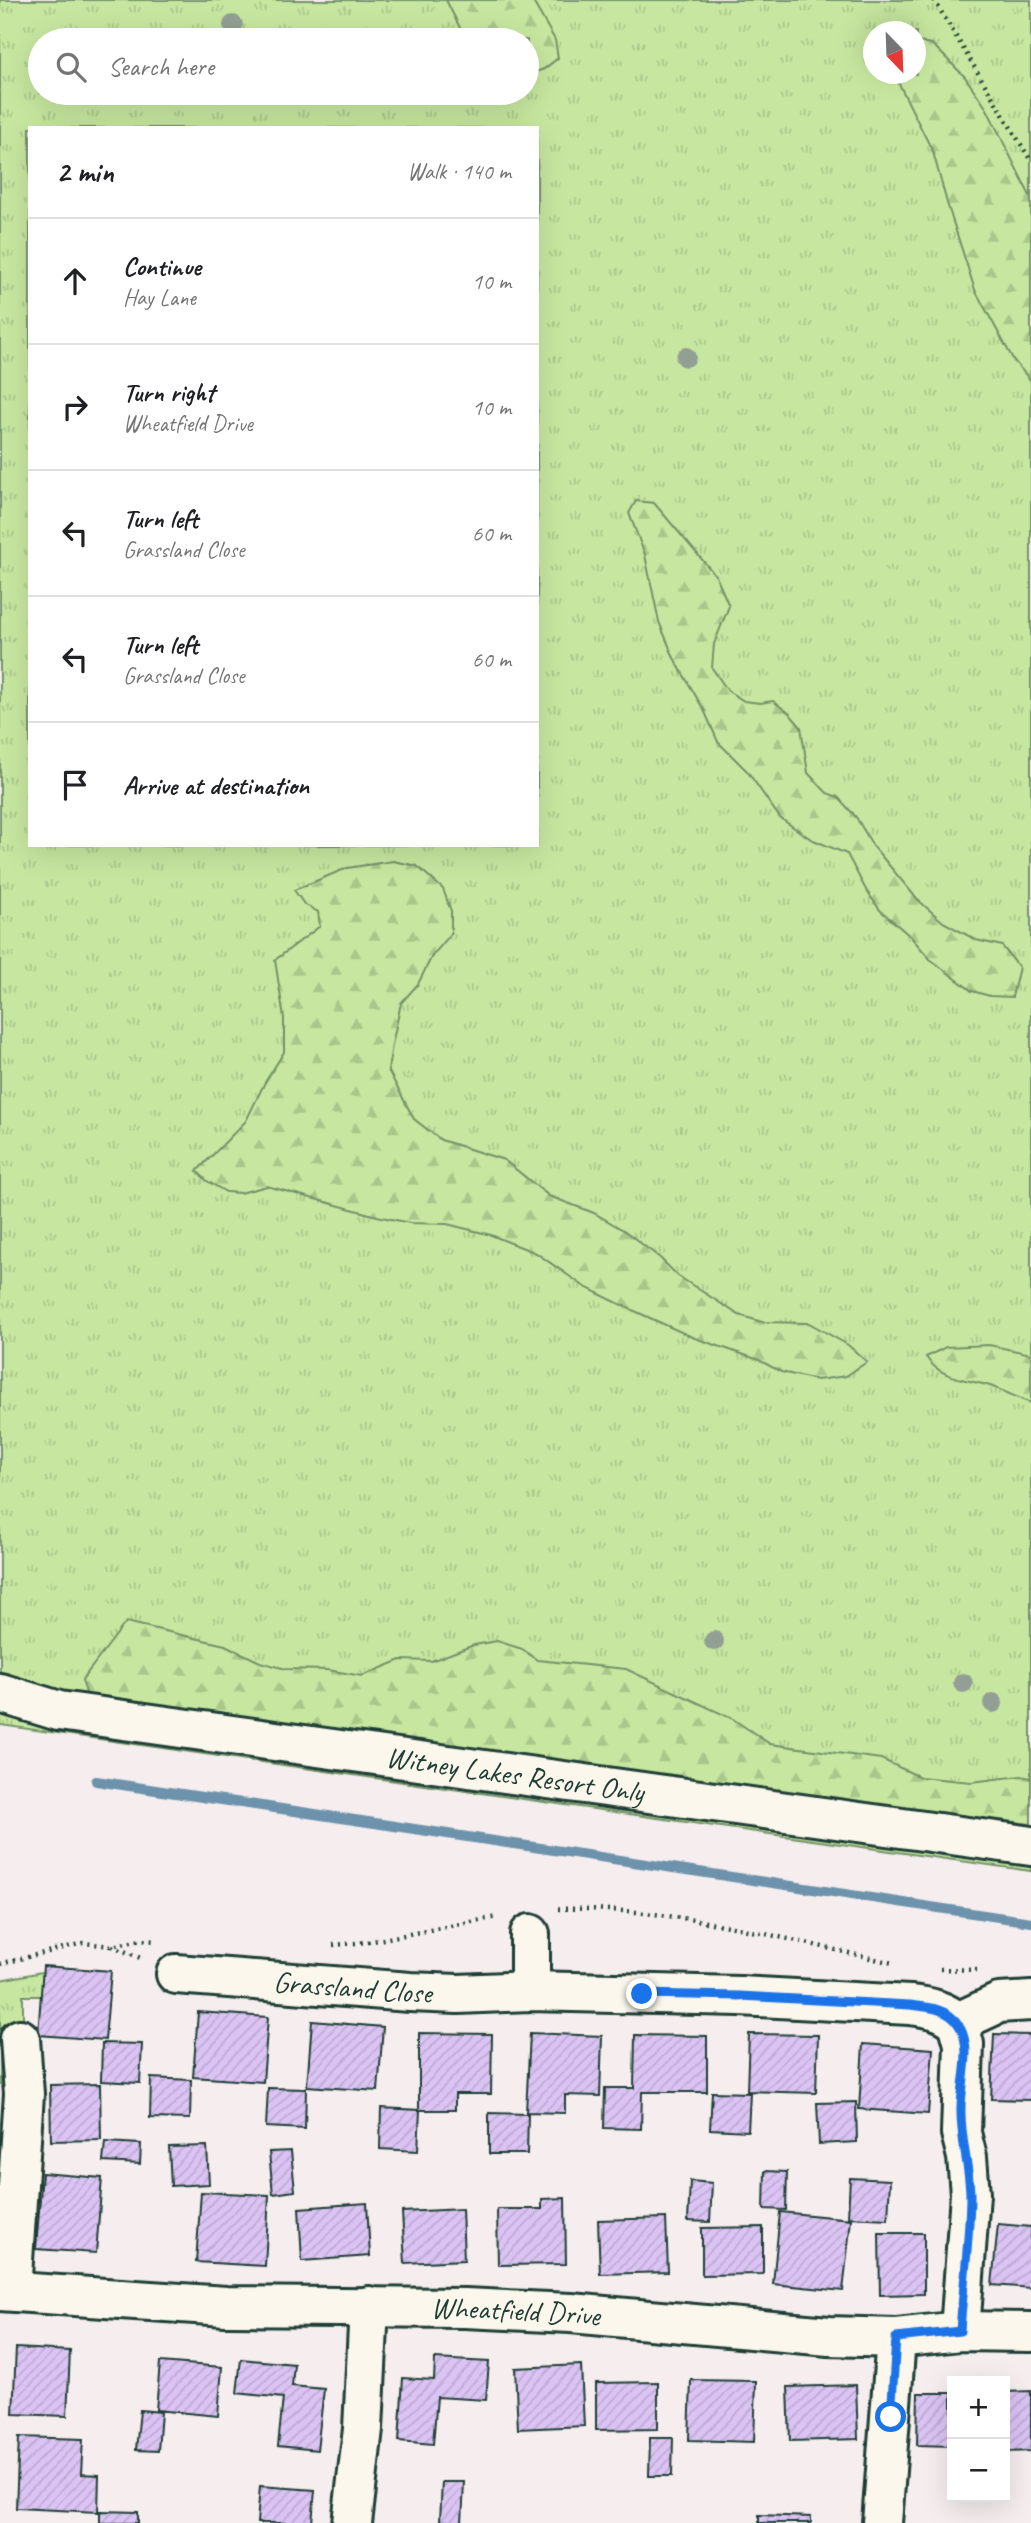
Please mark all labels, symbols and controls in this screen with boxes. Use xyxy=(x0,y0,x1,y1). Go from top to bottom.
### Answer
north arrow xyxy=(863,21,926,84)
search box xyxy=(28,28,539,105)
icon: search xyxy=(52,48,90,86)
text: Search here xyxy=(108,50,214,83)
text: 2 min xyxy=(56,153,113,191)
text: Walk · 140 m xyxy=(407,157,511,186)
text: Continue xyxy=(123,250,201,283)
icon: ahead xyxy=(56,262,94,300)
text: 10 m xyxy=(472,267,511,296)
text: Hay Lane xyxy=(123,283,196,312)
text: Turn right xyxy=(123,376,214,409)
icon: right xyxy=(56,388,94,426)
text: 10 m xyxy=(472,393,511,422)
text: Wheatfield Drive xyxy=(123,409,253,438)
text: Turn left xyxy=(123,502,198,535)
icon: left xyxy=(56,514,94,552)
text: 60 m xyxy=(472,519,511,548)
text: Grassland Close xyxy=(123,535,244,564)
text: Turn left xyxy=(123,628,198,661)
icon: left xyxy=(56,640,94,678)
text: 60 m xyxy=(472,645,511,674)
text: Grassland Close xyxy=(123,661,244,690)
icon: arrive xyxy=(56,766,94,804)
text: Arrive at destination xyxy=(123,769,309,802)
street label: Witney Lakes Resort Only xyxy=(384,1738,648,1811)
street label: Grassland Close xyxy=(272,1963,435,2012)
route end xyxy=(626,1978,657,2009)
street label: Wheatfield Drive xyxy=(431,2289,604,2335)
map controls xyxy=(947,2376,1010,2502)
button: + xyxy=(947,2376,1010,2439)
route start xyxy=(875,2401,906,2432)
button: − xyxy=(947,2439,1010,2502)

